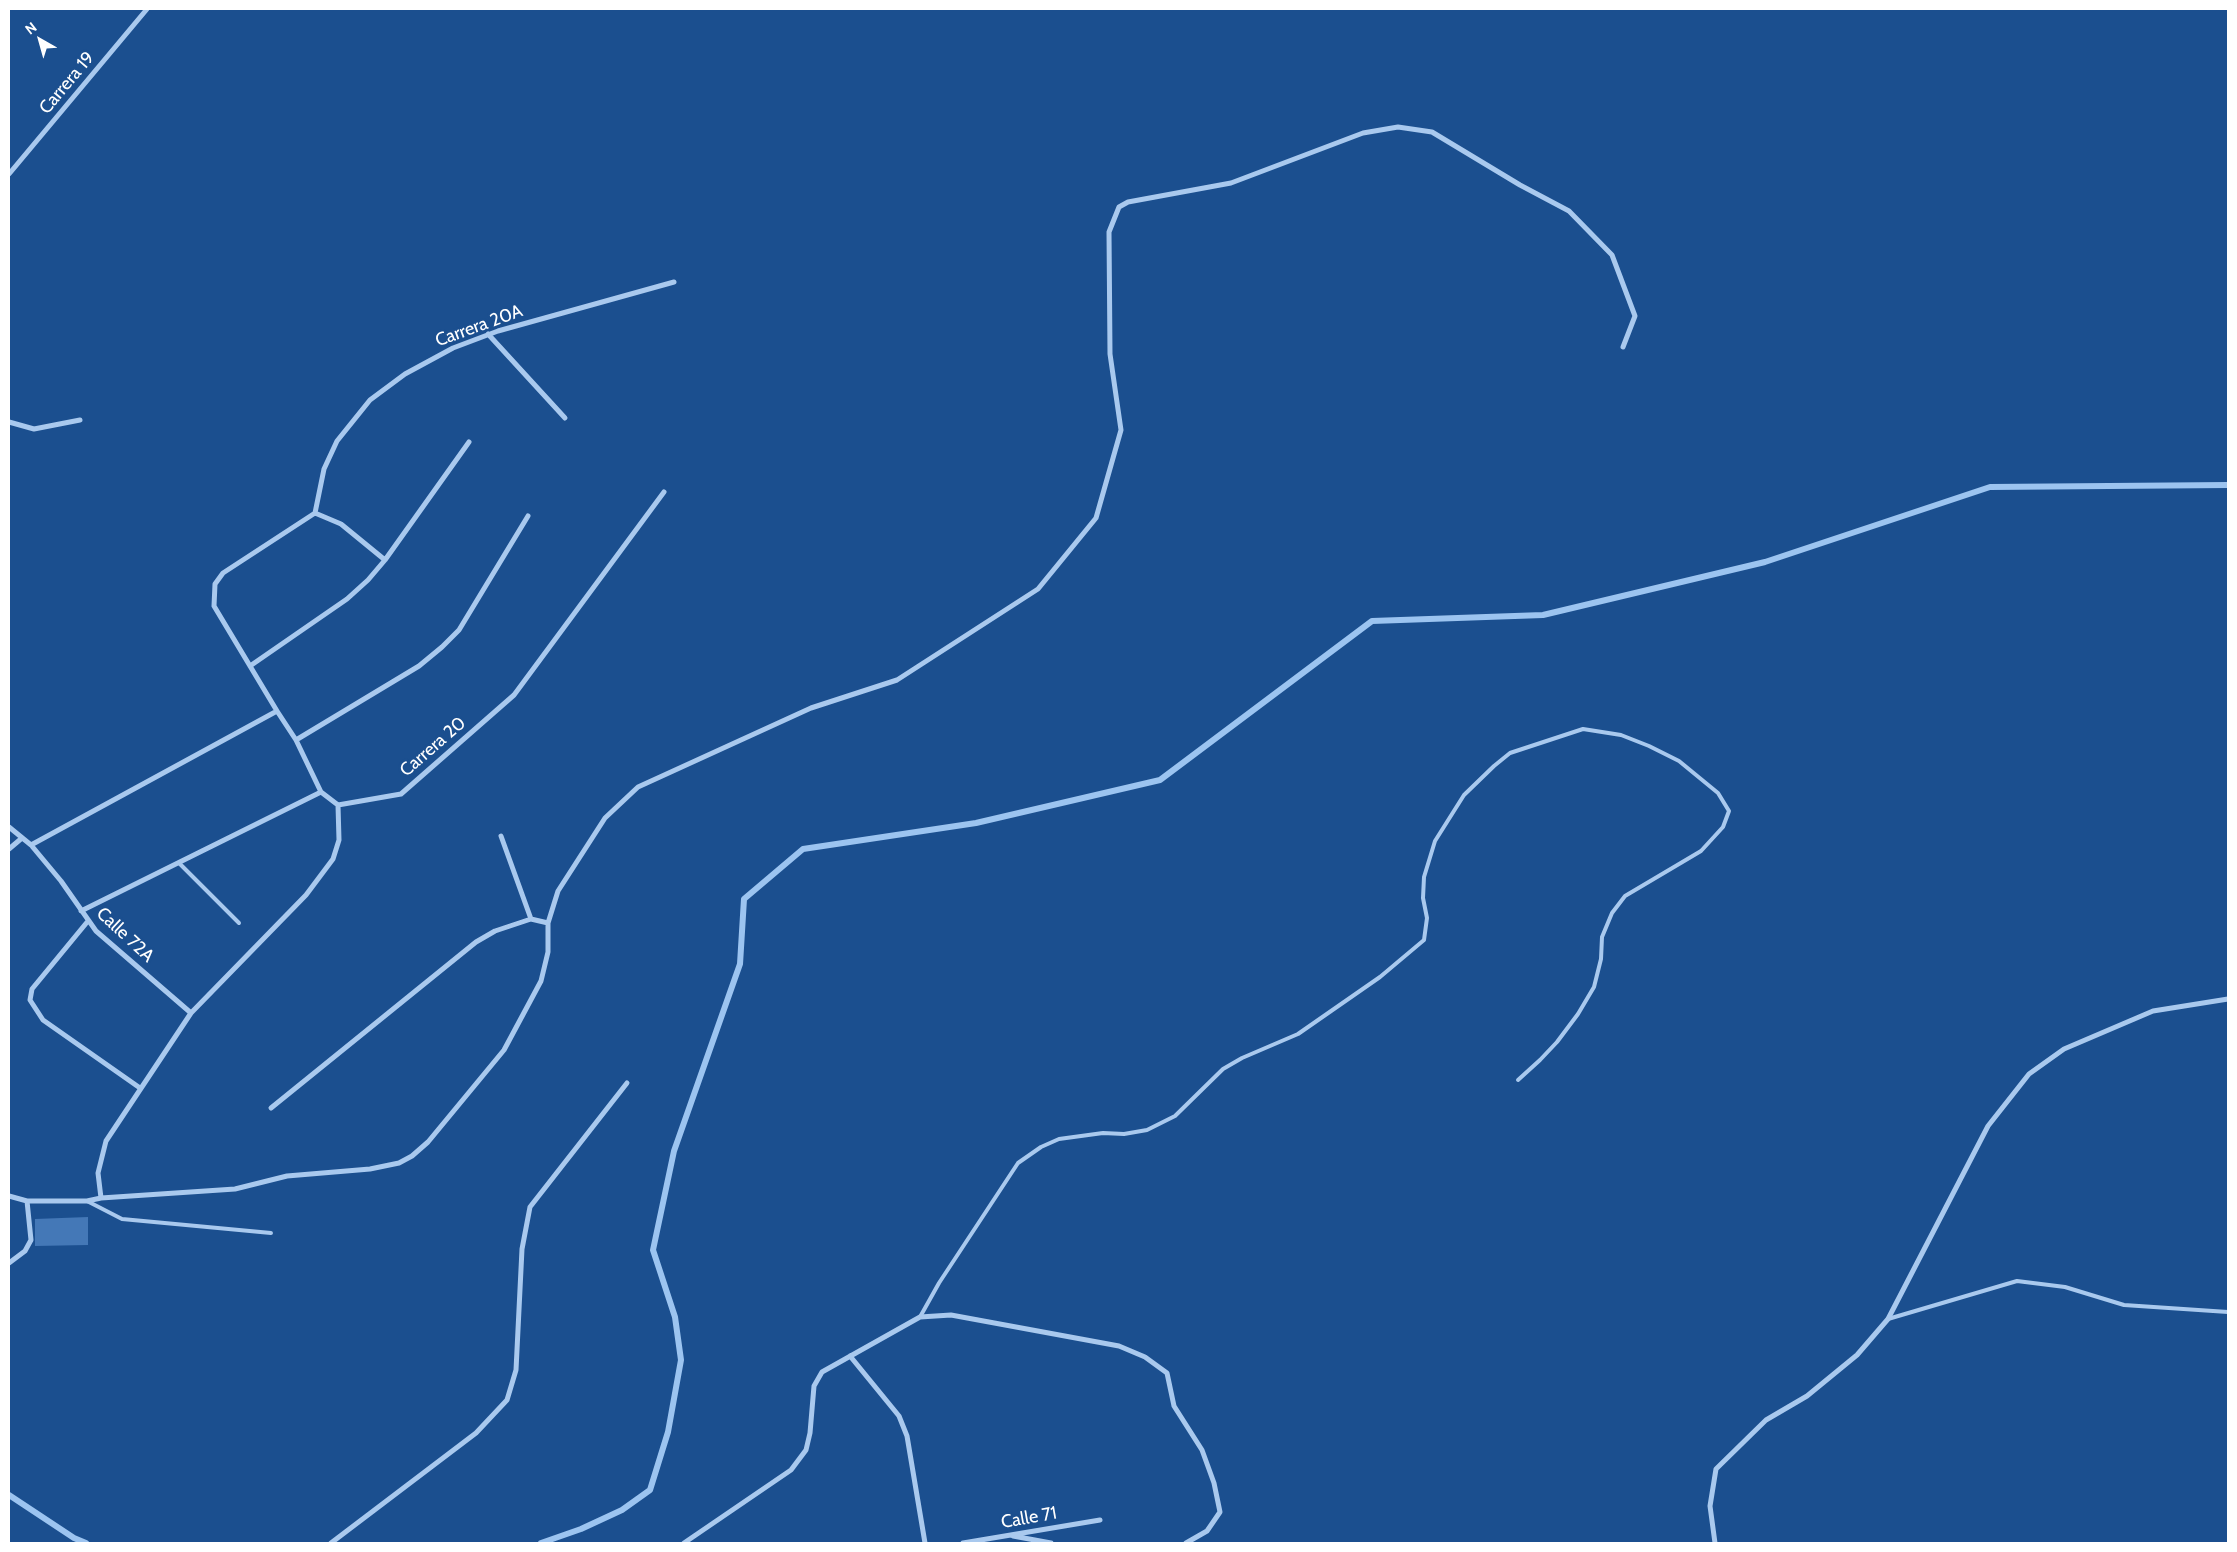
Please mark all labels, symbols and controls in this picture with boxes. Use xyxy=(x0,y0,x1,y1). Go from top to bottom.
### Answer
north arrow xyxy=(15,15,65,65)
text: N xyxy=(21,18,40,38)
street label: Carrera 19 xyxy=(35,48,99,118)
street label: Carrera 20A xyxy=(432,300,526,352)
street label: Carrera 20 xyxy=(396,712,470,782)
street label: Calle 72A xyxy=(92,903,158,967)
street label: Calle 71 xyxy=(999,1502,1059,1534)

